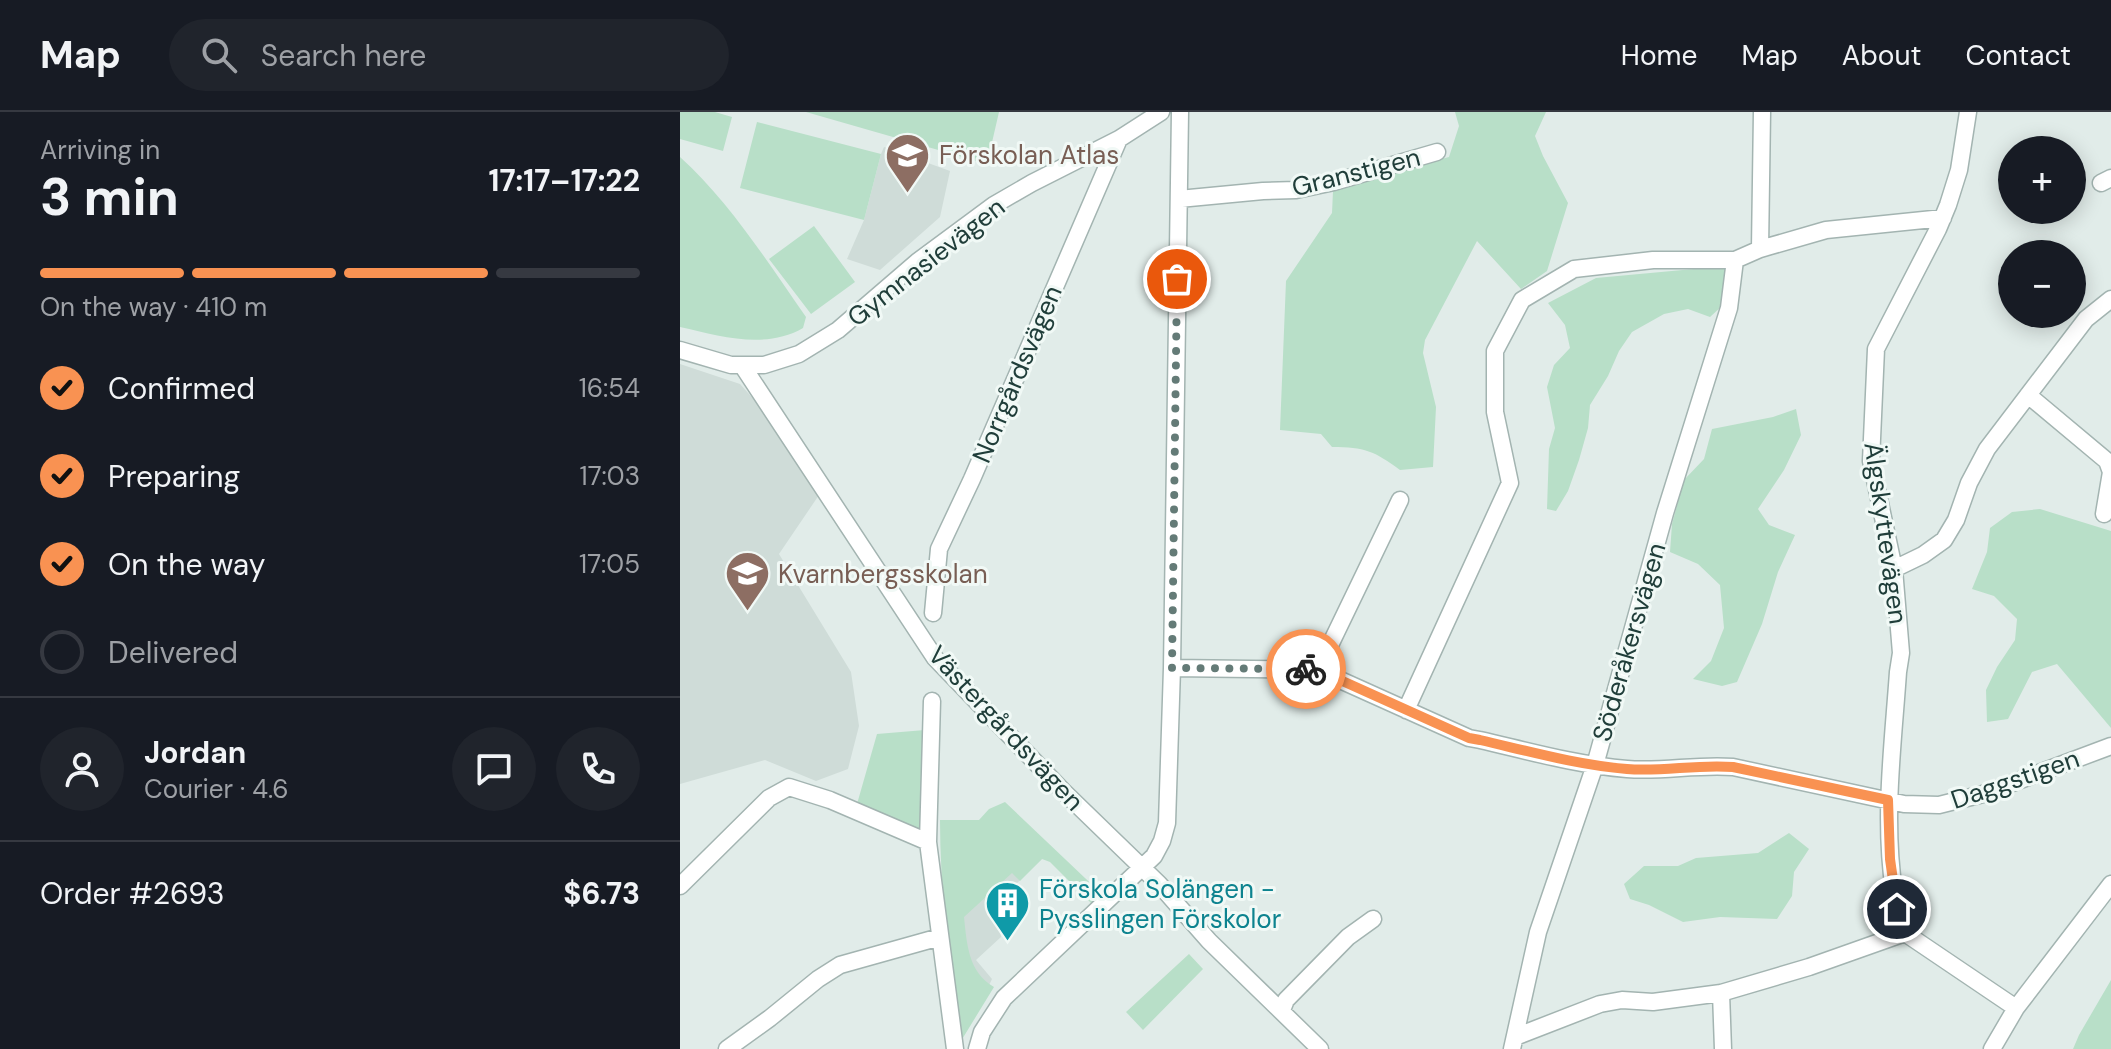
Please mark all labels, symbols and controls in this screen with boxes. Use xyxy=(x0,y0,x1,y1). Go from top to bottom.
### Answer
search box xyxy=(169,19,729,91)
text: Map xyxy=(40,30,121,80)
icon: search xyxy=(197,33,241,77)
text: Search here xyxy=(261,36,426,75)
text: Home xyxy=(1621,37,1697,74)
text: Map xyxy=(1741,37,1798,74)
text: About xyxy=(1842,37,1921,74)
text: Contact xyxy=(1965,37,2071,74)
school or university icon: Förskolan Atlas xyxy=(884,131,932,194)
text: Arriving in xyxy=(40,133,160,167)
map controls xyxy=(1998,136,2086,328)
button: + xyxy=(1998,136,2086,224)
place label: Förskolan Atlas xyxy=(939,138,1119,172)
street label: Granstigen xyxy=(1288,140,1424,204)
text: 17:17–17:22 xyxy=(489,161,640,200)
text: 3 min xyxy=(40,163,179,231)
street label: Gymnasievägen xyxy=(840,190,1012,334)
button: − xyxy=(1998,240,2086,328)
pin xyxy=(1143,245,1211,313)
icon: bag xyxy=(1155,257,1199,301)
street label: Norrgårdsvägen xyxy=(964,280,1070,468)
text: On the way · 410 m xyxy=(40,290,267,324)
icon: check xyxy=(40,366,84,410)
text: Confirmed xyxy=(108,369,255,408)
text: 16:54 xyxy=(579,371,640,405)
street label: Älgskyttevägen xyxy=(1856,440,1916,626)
icon: check xyxy=(40,454,84,498)
text: Preparing xyxy=(108,457,240,496)
text: 17:03 xyxy=(580,459,640,493)
street label: Söderåkersvägen xyxy=(1584,539,1674,745)
icon: check xyxy=(40,542,84,586)
text: On the way xyxy=(108,545,265,584)
text: 17:05 xyxy=(579,547,640,581)
school or university icon: Kvarnbergsskolan xyxy=(723,550,771,613)
place label: Kvarnbergsskolan xyxy=(778,557,988,591)
courier xyxy=(1266,629,1346,709)
text: Delivered xyxy=(108,633,238,672)
street label: Västergårdsvägen xyxy=(921,638,1091,818)
icon: bike xyxy=(1284,647,1328,691)
button: person xyxy=(40,727,124,811)
button: chat xyxy=(452,727,536,811)
button: phone xyxy=(556,727,640,811)
text: Jordan xyxy=(144,733,246,772)
street label: Daggstigen xyxy=(1946,741,2084,817)
text: Courier · 4.6 xyxy=(144,772,289,806)
place label: Förskola Solängen - Pysslingen Förskolor xyxy=(1039,872,1281,936)
text: Order #2693 xyxy=(40,874,224,913)
text: $6.73 xyxy=(563,874,640,913)
pin xyxy=(1863,875,1931,943)
building icon: Förskola Solängen - Pysslingen Förskolor xyxy=(984,880,1032,943)
icon: home xyxy=(1875,887,1919,931)

